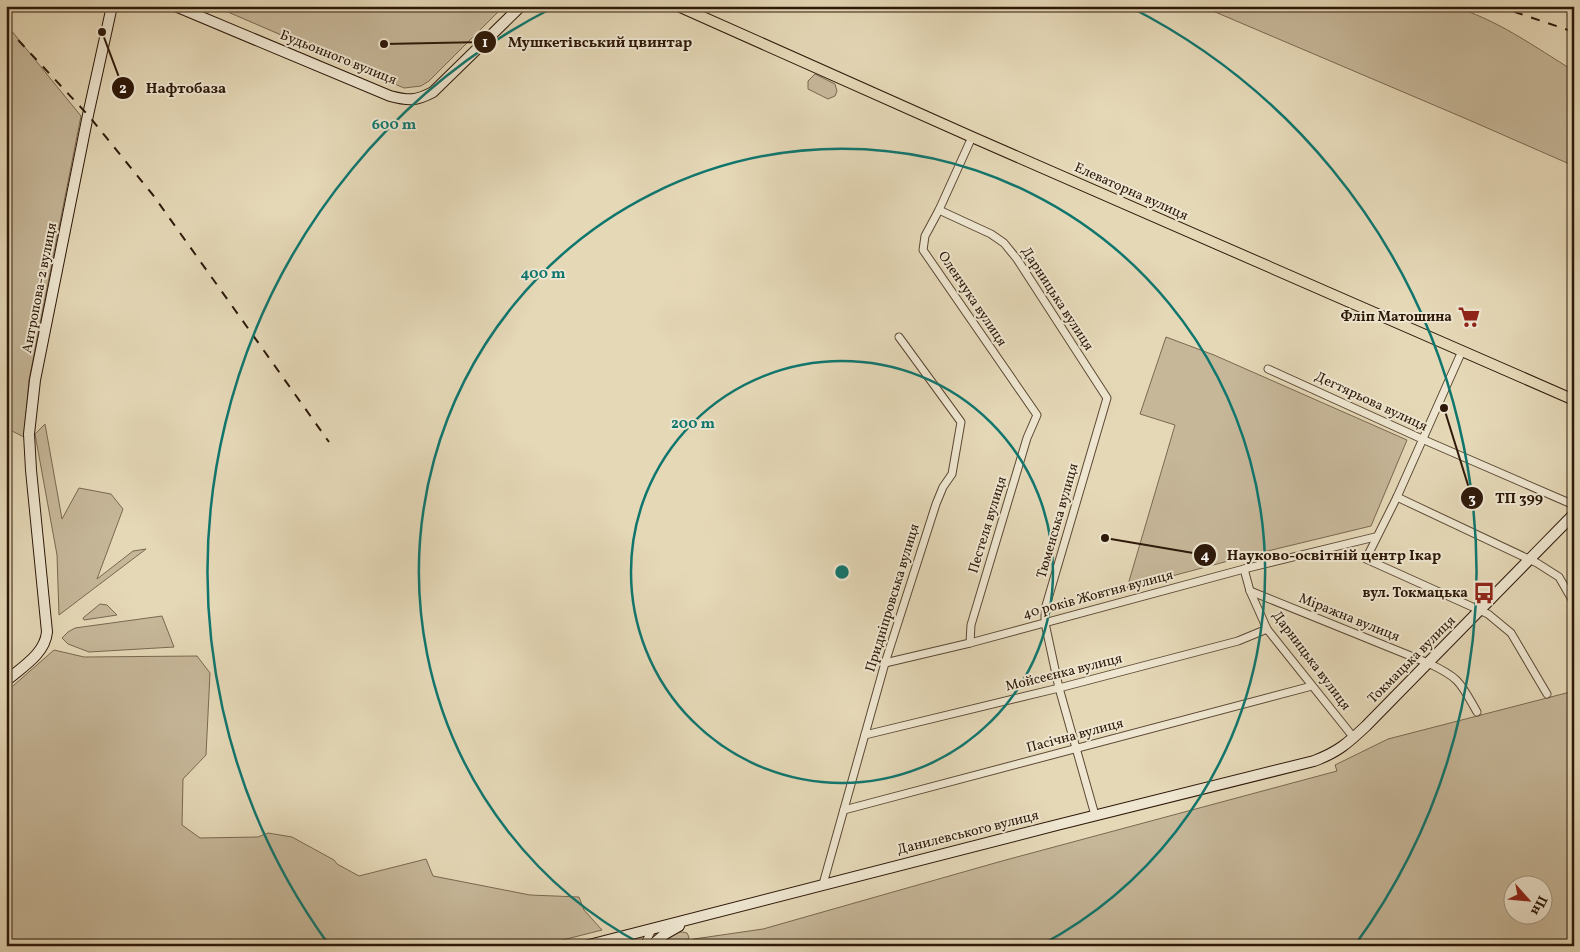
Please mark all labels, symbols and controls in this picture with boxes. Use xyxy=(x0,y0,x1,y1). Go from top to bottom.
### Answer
street label: Будьонного вулиця xyxy=(277,26,399,90)
callout: Мушкетівський цвинтар xyxy=(473,27,702,57)
text: 1 xyxy=(482,33,488,54)
text: Мушкетівський цвинтар xyxy=(508,33,692,54)
callout: Нафтобаза xyxy=(111,73,236,103)
text: 2 xyxy=(119,79,127,100)
text: Нафтобаза xyxy=(146,79,226,100)
text: 600 m xyxy=(372,115,417,136)
street label: Елеваторна вулиця xyxy=(1071,158,1191,226)
street label: Антропова-2 вулиця xyxy=(18,221,62,355)
street label: Дарницька вулиця xyxy=(1016,243,1098,355)
street label: Оленчука вулиця xyxy=(933,248,1011,350)
text: 400 m xyxy=(521,264,566,285)
supermarket icon: Фліп Матошина xyxy=(1456,304,1482,330)
place label: Фліп Матошина xyxy=(1341,308,1452,327)
street label: Дегтярьова вулиця xyxy=(1312,368,1430,436)
text: 200 m xyxy=(671,414,715,435)
street label: Тюменська вулиця xyxy=(1032,461,1084,581)
street label: Пестеля вулиця xyxy=(964,474,1012,576)
callout: ТП 399 xyxy=(1460,483,1553,513)
text: 3 xyxy=(1468,489,1476,510)
text: ТП 399 xyxy=(1495,489,1543,510)
street label: Придніпровська вулиця xyxy=(861,521,925,675)
callout: Науково-освітній центр Ікар xyxy=(1192,540,1452,570)
text: 4 xyxy=(1200,546,1210,567)
text: Науково-освітній центр Ікар xyxy=(1227,546,1441,567)
centre of rings xyxy=(833,563,851,581)
street label: 40 років Жовтня вулиця xyxy=(1021,566,1175,624)
bus stop icon: вул. Токмацька xyxy=(1471,580,1497,606)
place label: вул. Токмацька xyxy=(1363,584,1468,603)
street label: Міражна вулиця xyxy=(1296,589,1402,647)
street label: Дарницька вулиця xyxy=(1267,607,1355,715)
street label: Токмацька вулиця xyxy=(1364,612,1460,708)
street label: Мойсеєнка вулиця xyxy=(1004,649,1124,697)
street label: Пасічна вулиця xyxy=(1024,714,1126,758)
street label: Данилевського вулиця xyxy=(895,806,1041,860)
north arrow xyxy=(1502,874,1552,924)
text: Пн xyxy=(1525,892,1551,918)

